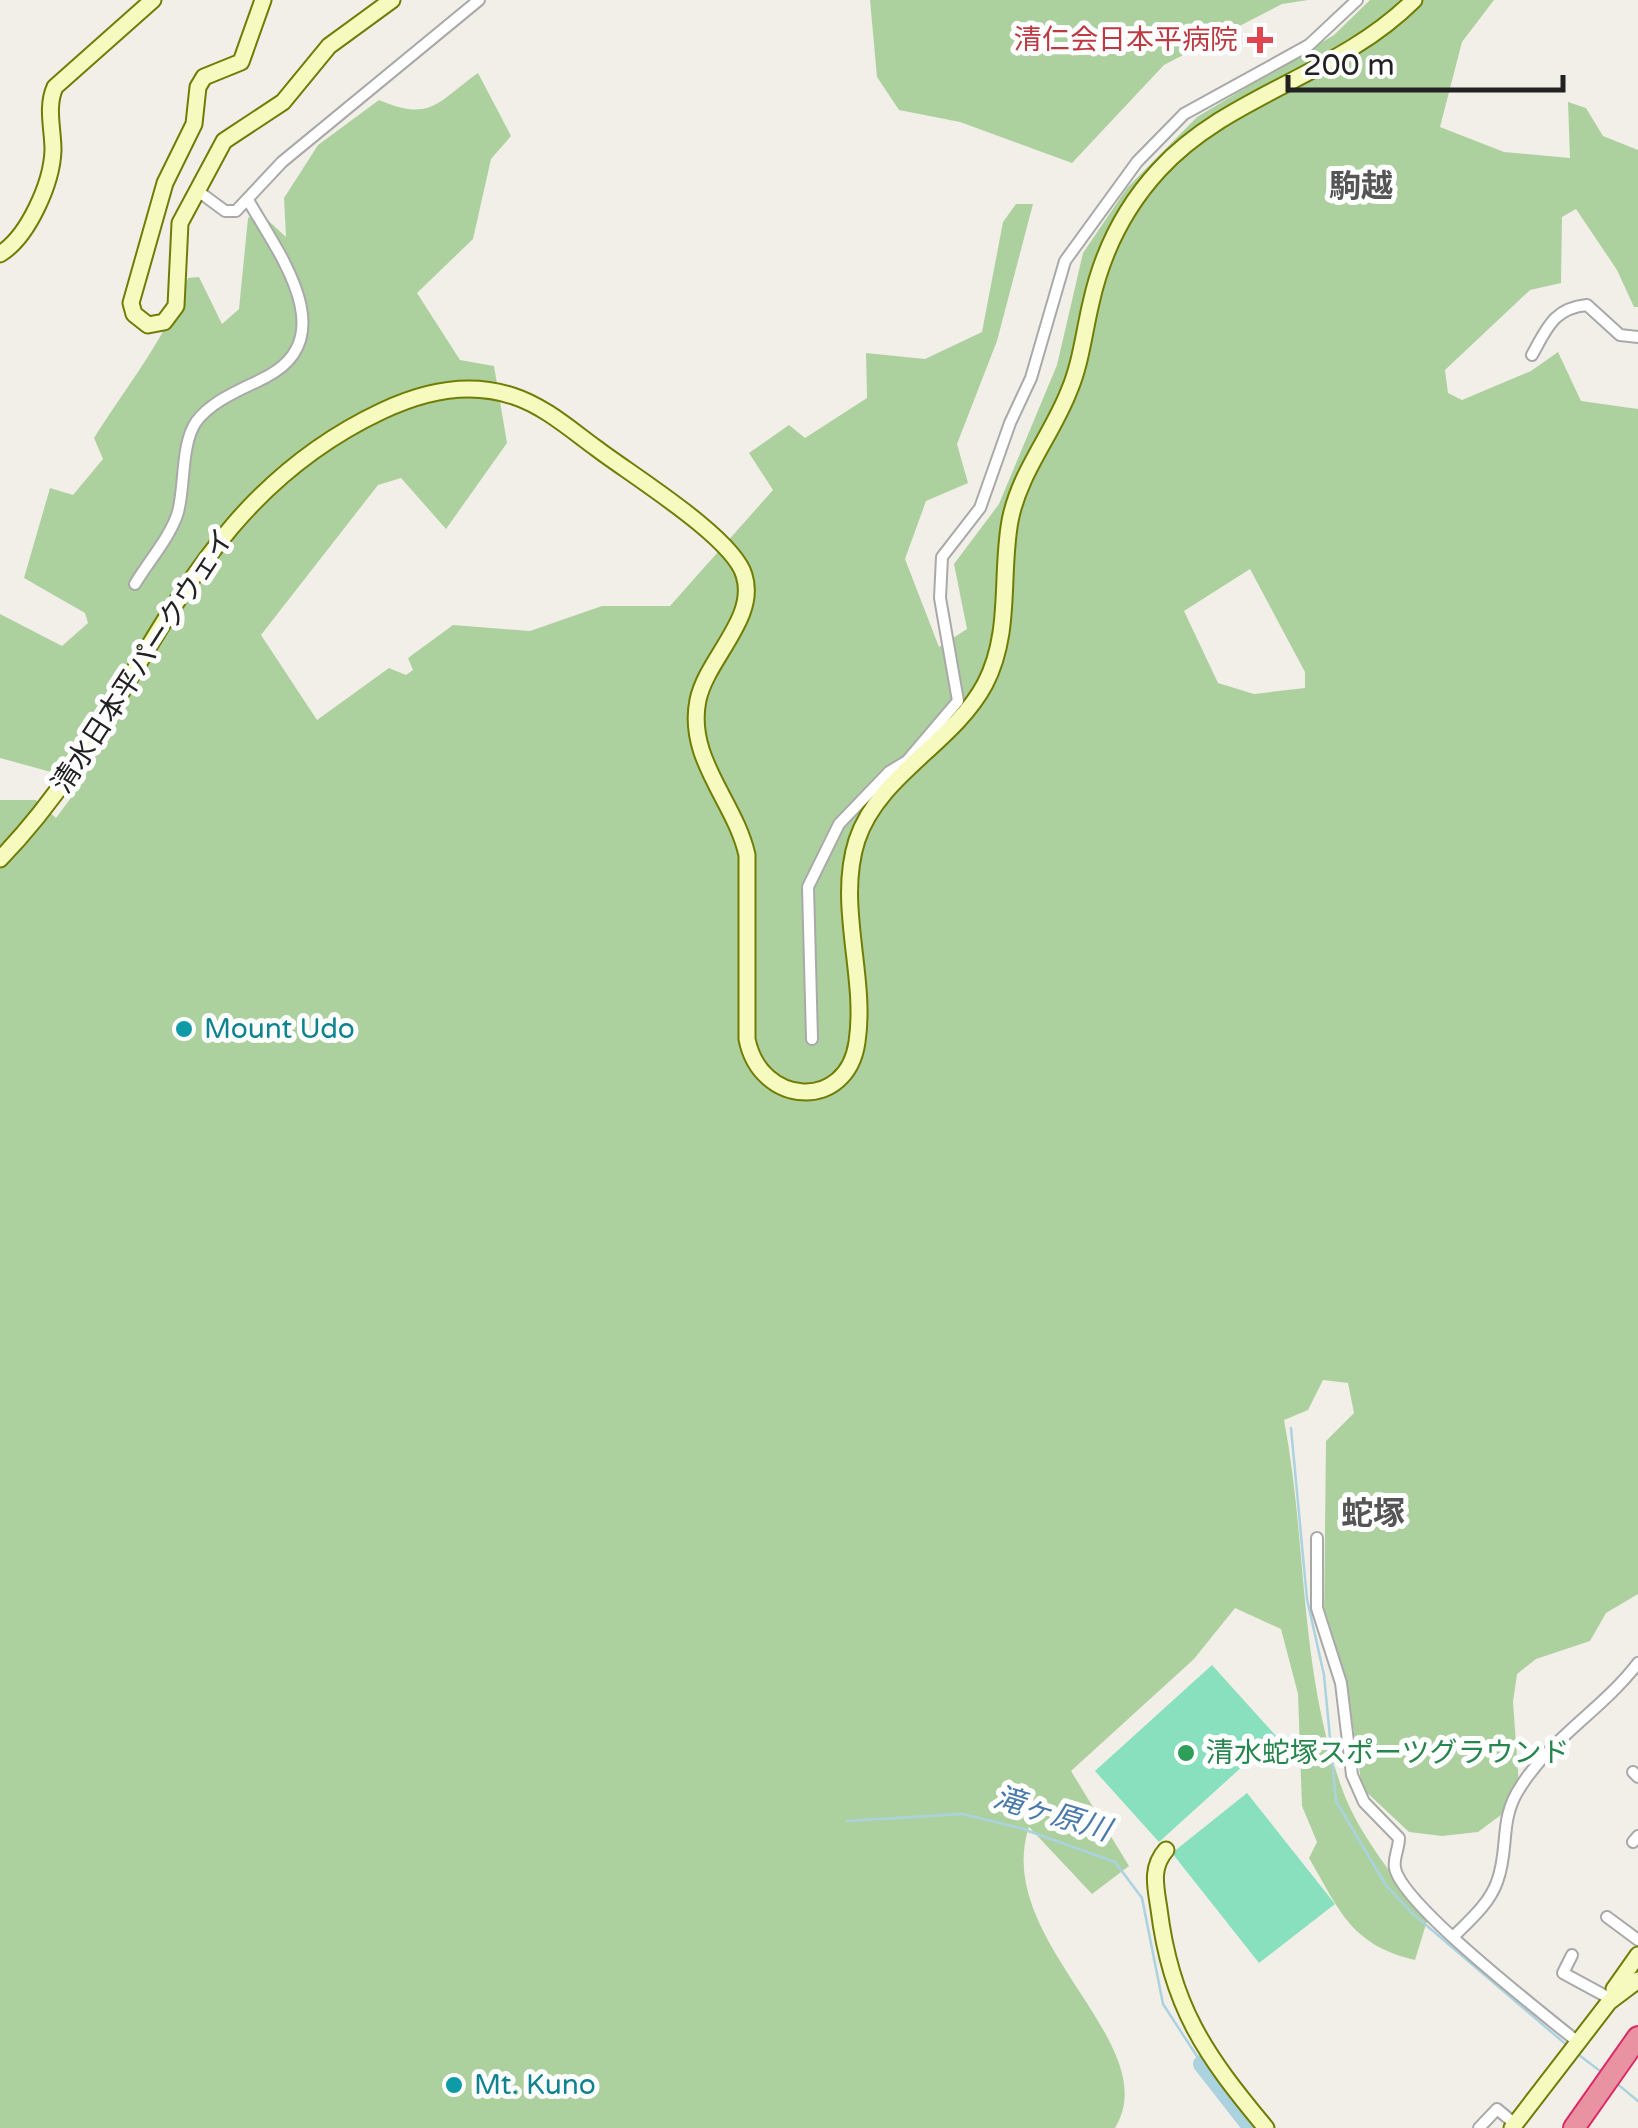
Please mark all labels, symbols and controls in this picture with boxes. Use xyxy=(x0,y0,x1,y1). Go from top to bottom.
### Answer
place label: 清仁会日本平病院 xyxy=(1014,23,1238,57)
marker: 清仁会日本平病院 xyxy=(1247,27,1273,53)
scale bar xyxy=(1288,30,1563,92)
text: 200 m xyxy=(1303,47,1395,84)
district label: 駒越 xyxy=(1329,168,1393,206)
street label: 清水日本平パークウェイ xyxy=(45,523,241,799)
place label: Mount Udo xyxy=(204,1012,355,1046)
marker: Mount Udo xyxy=(173,1018,195,1040)
district label: 蛇塚 xyxy=(1341,1495,1405,1533)
place label: 清水蛇塚スポーツグラウンド xyxy=(1206,1736,1569,1770)
marker: 清水蛇塚スポーツグラウンド xyxy=(1175,1742,1197,1764)
water label: 滝ヶ原川 xyxy=(989,1779,1118,1850)
place label: Mt. Kuno xyxy=(474,2068,596,2102)
marker: Mt. Kuno xyxy=(443,2074,465,2096)

